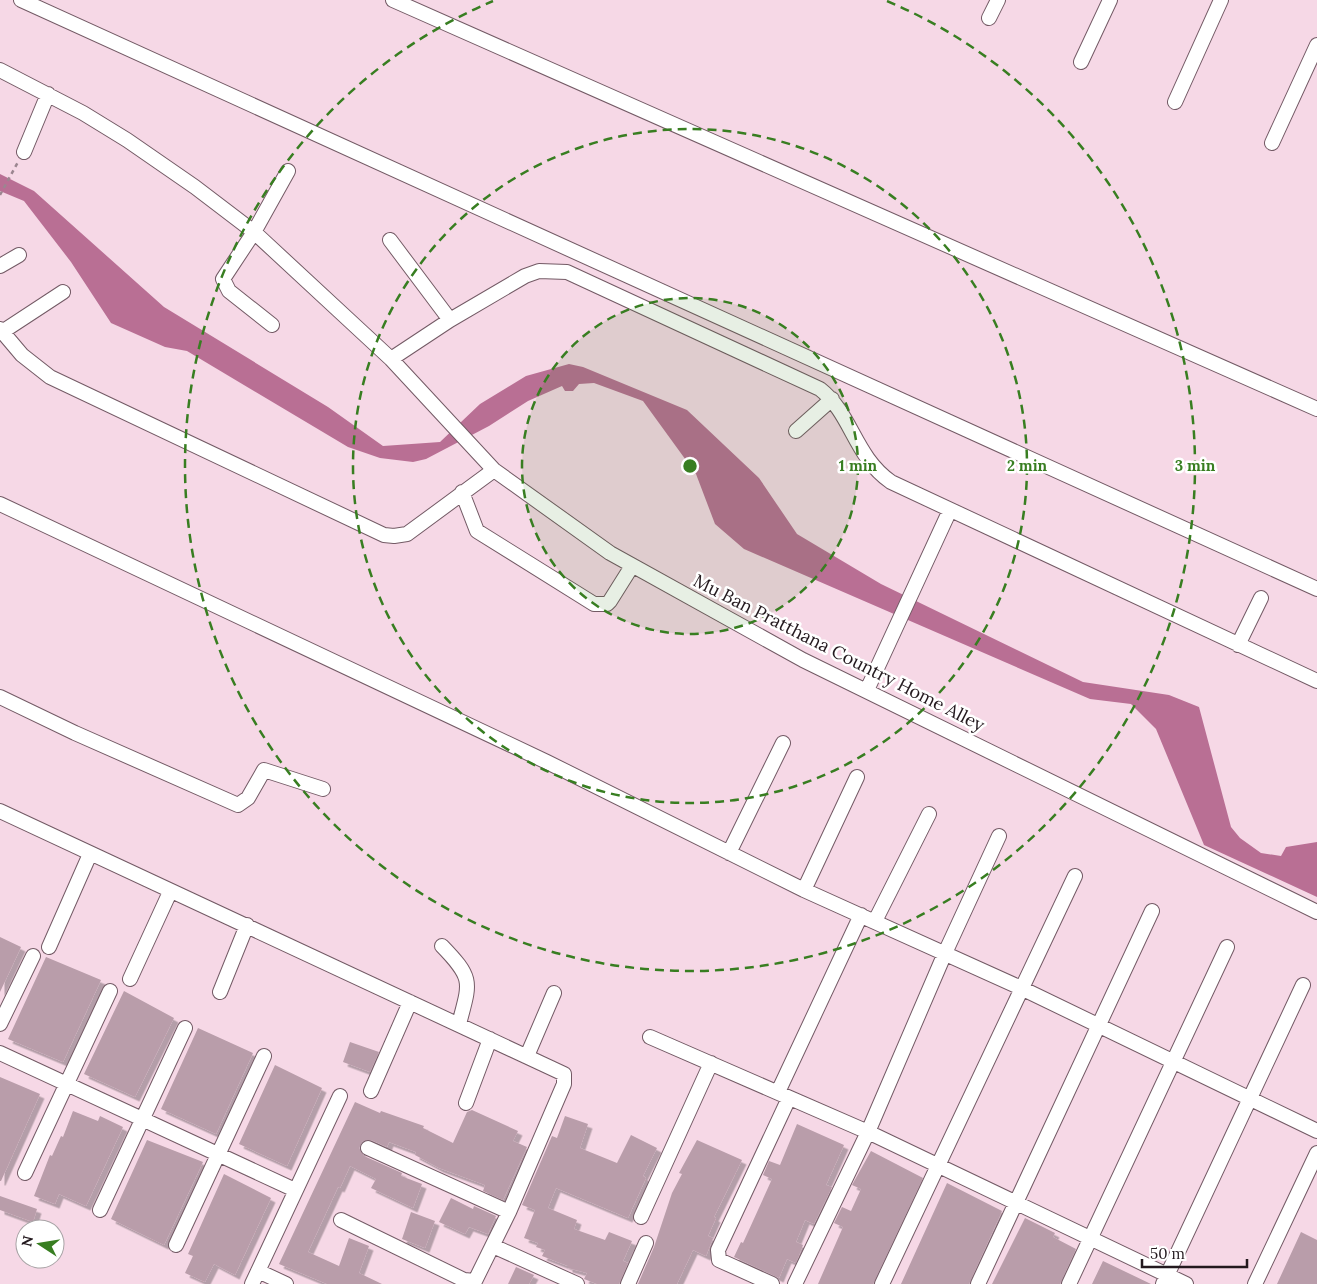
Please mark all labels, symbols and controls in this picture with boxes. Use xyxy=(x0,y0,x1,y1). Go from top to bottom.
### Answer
text: 1 min xyxy=(839,456,878,475)
text: 2 min xyxy=(1007,456,1048,475)
text: 3 min xyxy=(1175,456,1216,475)
centre of rings xyxy=(681,457,699,475)
street label: Mu Ban Pratthana Country Home Alley xyxy=(690,569,989,737)
north arrow xyxy=(15,1219,65,1269)
text: N xyxy=(17,1234,37,1248)
scale bar xyxy=(1142,1236,1247,1268)
text: 50 m xyxy=(1150,1244,1185,1263)

